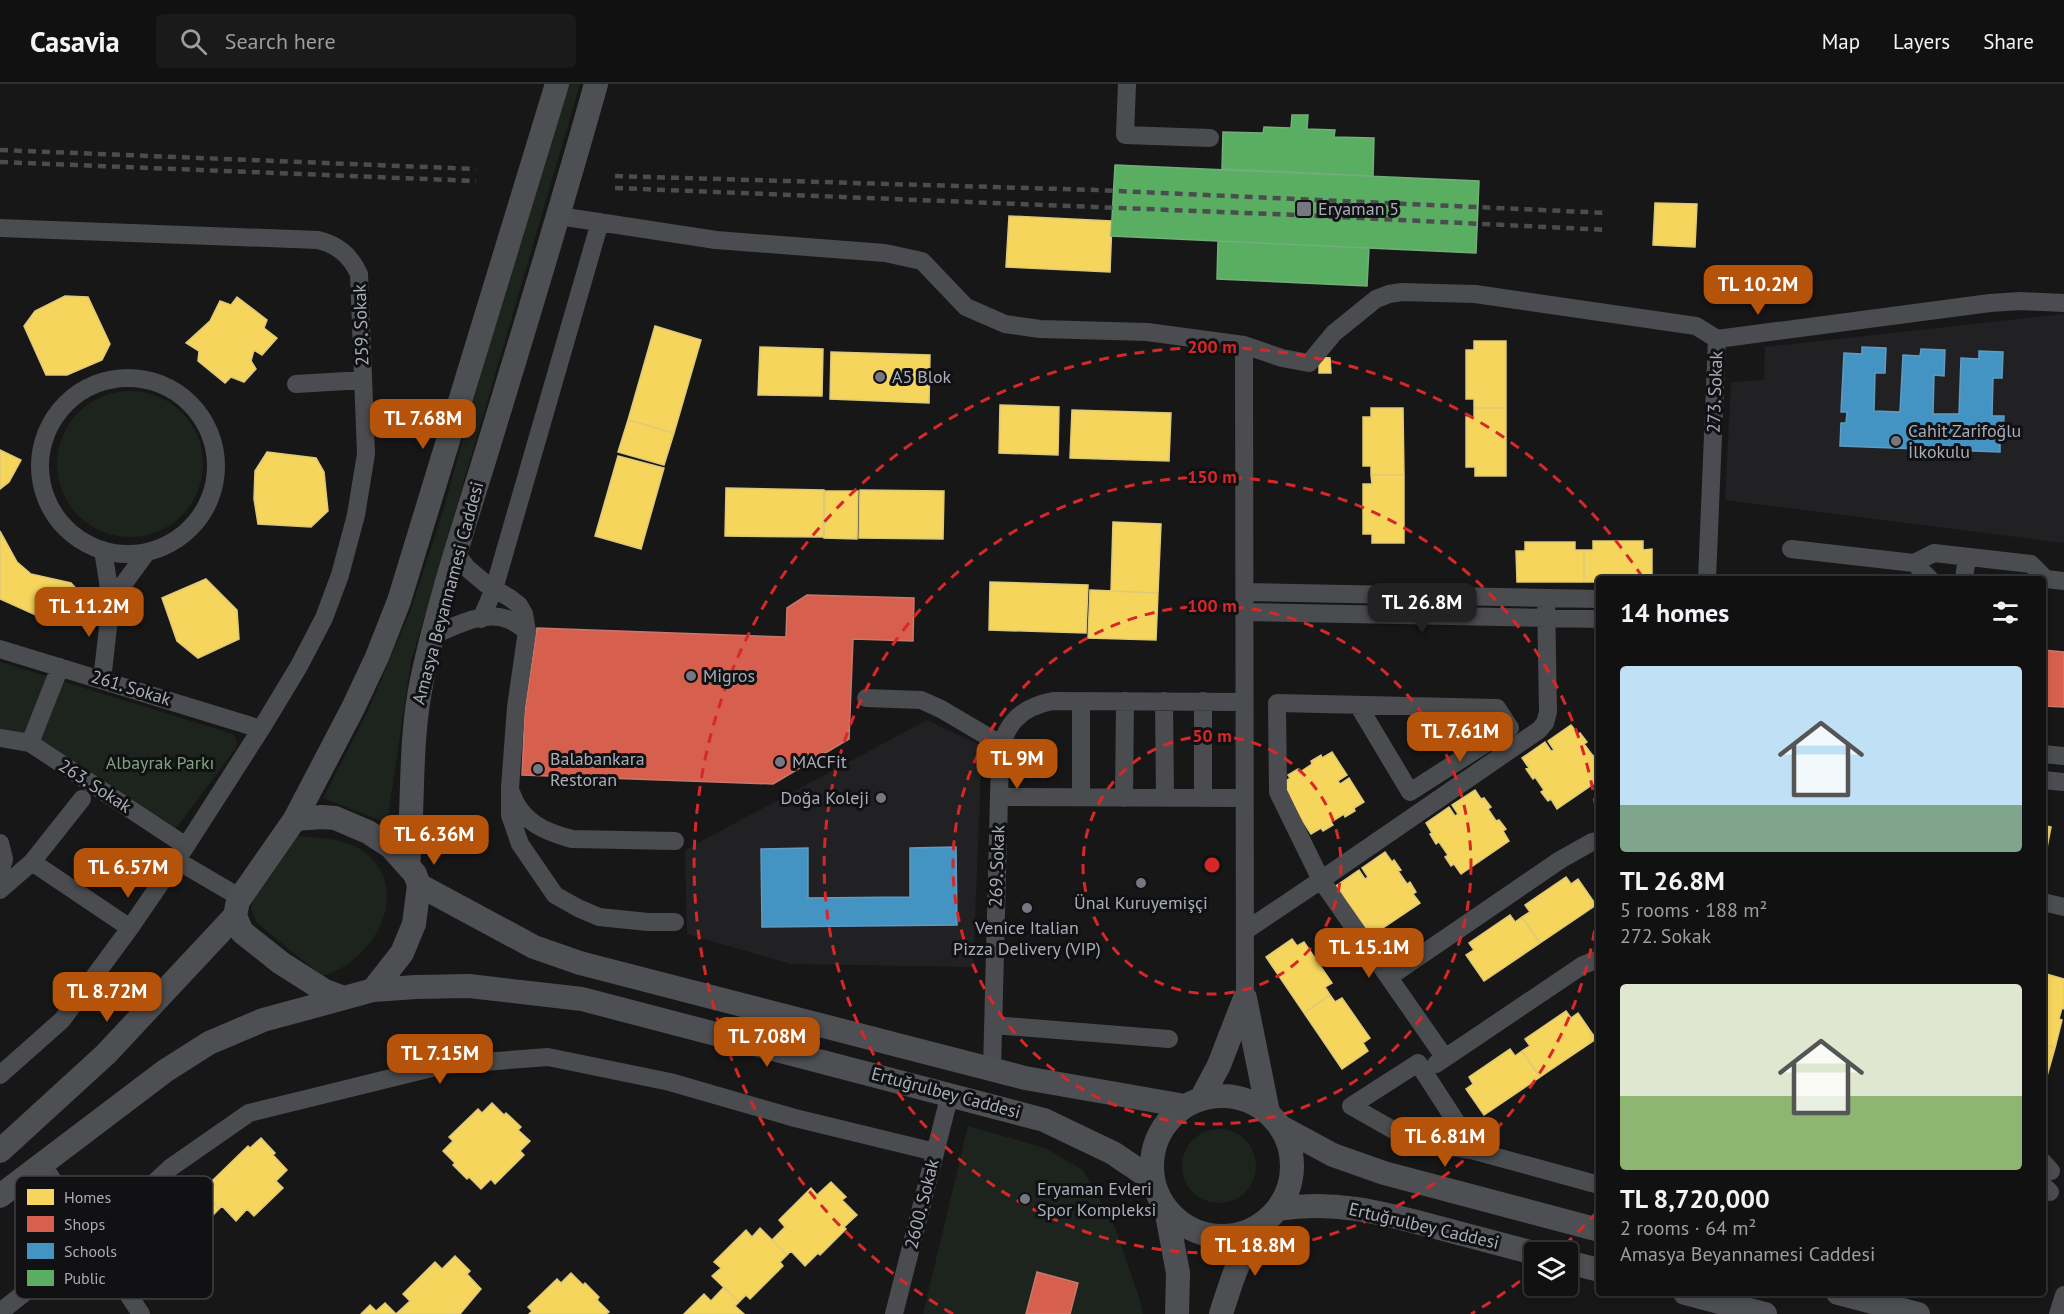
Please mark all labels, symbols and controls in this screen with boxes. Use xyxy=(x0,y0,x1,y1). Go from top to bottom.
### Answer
search box xyxy=(156,14,576,68)
text: Casavia xyxy=(30,23,120,60)
icon: search xyxy=(177,25,210,58)
text: Search here xyxy=(225,27,336,55)
text: Map xyxy=(1822,28,1860,55)
text: Layers xyxy=(1893,28,1950,55)
text: Share xyxy=(1983,28,2034,55)
place label: Eryaman 5 xyxy=(1318,197,1399,220)
marker: Eryaman 5 xyxy=(1295,200,1313,218)
pin: TL 10.2M xyxy=(1696,265,1820,316)
text: TL 10.2M xyxy=(1718,271,1798,297)
street label: 259. Sokak xyxy=(348,283,373,366)
text: 200 m xyxy=(1187,335,1237,358)
street label: 273. Sokak xyxy=(1702,350,1727,433)
place label: A5 Blok xyxy=(892,365,952,388)
marker: A5 Blok xyxy=(873,370,887,384)
pin: TL 7.68M xyxy=(361,399,485,450)
text: TL 7.68M xyxy=(384,405,462,431)
place label: Cahit Zarifoğlu İlkokulu xyxy=(1908,419,2021,463)
marker: Cahit Zarifoğlu İlkokulu xyxy=(1889,434,1903,448)
text: 150 m xyxy=(1187,465,1237,488)
street label: Amasya Beyannamesi Caddesi xyxy=(407,479,488,707)
pin: TL 26.8M xyxy=(1360,583,1484,634)
pin: TL 11.2M xyxy=(27,587,151,638)
text: TL 26.8M xyxy=(1382,589,1462,615)
text: TL 11.2M xyxy=(49,593,129,619)
text: 100 m xyxy=(1187,594,1237,617)
text: 14 homes xyxy=(1620,596,1729,629)
icon: filters xyxy=(1989,596,2022,629)
place label: Migros xyxy=(703,664,755,687)
street label: 261. Sokak xyxy=(89,665,174,711)
marker: Migros xyxy=(684,669,698,683)
icon: home xyxy=(1767,705,1875,813)
pin: TL 7.61M xyxy=(1398,712,1522,763)
text: TL 7.61M xyxy=(1421,718,1499,744)
text: 50 m xyxy=(1192,724,1232,747)
pin: TL 9M xyxy=(975,739,1059,790)
text: TL 9M xyxy=(990,745,1044,771)
place label: Balabankara Restoran xyxy=(550,747,645,791)
place label: MACFit xyxy=(792,750,847,773)
park label: Albayrak Parkı xyxy=(106,751,214,774)
street label: 263. Sokak xyxy=(55,754,136,818)
marker: MACFit xyxy=(773,755,787,769)
marker: Balabankara Restoran xyxy=(531,762,545,776)
place label: Doğa Koleji xyxy=(780,786,869,809)
marker: Doğa Koleji xyxy=(874,791,888,805)
pin: TL 6.36M xyxy=(372,815,496,866)
text: TL 6.36M xyxy=(394,821,474,847)
street label: 269. Sokak xyxy=(984,824,1009,907)
pin: TL 6.57M xyxy=(66,848,190,899)
text: TL 6.57M xyxy=(88,854,168,880)
centre of rings xyxy=(1202,855,1222,875)
text: TL 26.8M xyxy=(1620,864,1725,897)
marker: Ünal Kuruyemişçi xyxy=(1134,876,1148,890)
place label: Ünal Kuruyemişçi xyxy=(1074,891,1208,914)
text: 5 rooms · 188 m² xyxy=(1620,897,1767,923)
marker: Venice Italian Pizza Delivery (VIP) xyxy=(1020,901,1034,915)
place label: Venice Italian Pizza Delivery (VIP) xyxy=(953,916,1101,960)
text: 272. Sokak xyxy=(1620,923,1711,949)
pin: TL 15.1M xyxy=(1307,928,1431,979)
text: TL 15.1M xyxy=(1329,934,1409,960)
pin: TL 8.72M xyxy=(45,972,169,1023)
text: TL 8.72M xyxy=(67,978,147,1004)
pin: TL 7.08M xyxy=(705,1017,829,1068)
text: TL 7.08M xyxy=(728,1023,806,1049)
icon: home xyxy=(1767,1023,1875,1131)
pin: TL 7.15M xyxy=(378,1034,502,1085)
text: TL 7.15M xyxy=(401,1040,479,1066)
street label: Ertuğrulbey Caddesi xyxy=(869,1062,1023,1124)
pin: TL 6.81M xyxy=(1383,1117,1507,1168)
text: TL 6.81M xyxy=(1405,1123,1485,1149)
street label: 2600. Sokak xyxy=(899,1156,944,1251)
legend xyxy=(15,1176,213,1299)
place label: Eryaman Evleri Spor Kompleksi xyxy=(1037,1177,1156,1221)
text: TL 8,720,000 xyxy=(1620,1182,1770,1215)
text: Homes xyxy=(64,1187,111,1207)
marker: Eryaman Evleri Spor Kompleksi xyxy=(1018,1192,1032,1206)
street label: Ertuğrulbey Caddesi xyxy=(1347,1197,1502,1254)
text: Shops xyxy=(64,1214,105,1234)
text: 2 rooms · 64 m² xyxy=(1620,1215,1756,1241)
pin: TL 18.8M xyxy=(1193,1226,1317,1277)
text: TL 18.8M xyxy=(1215,1232,1295,1258)
text: Schools xyxy=(64,1241,117,1261)
text: Amasya Beyannamesi Caddesi xyxy=(1620,1241,1875,1267)
map controls xyxy=(1524,1242,1578,1296)
button: layers xyxy=(1524,1242,1578,1296)
text: Public xyxy=(64,1268,106,1288)

